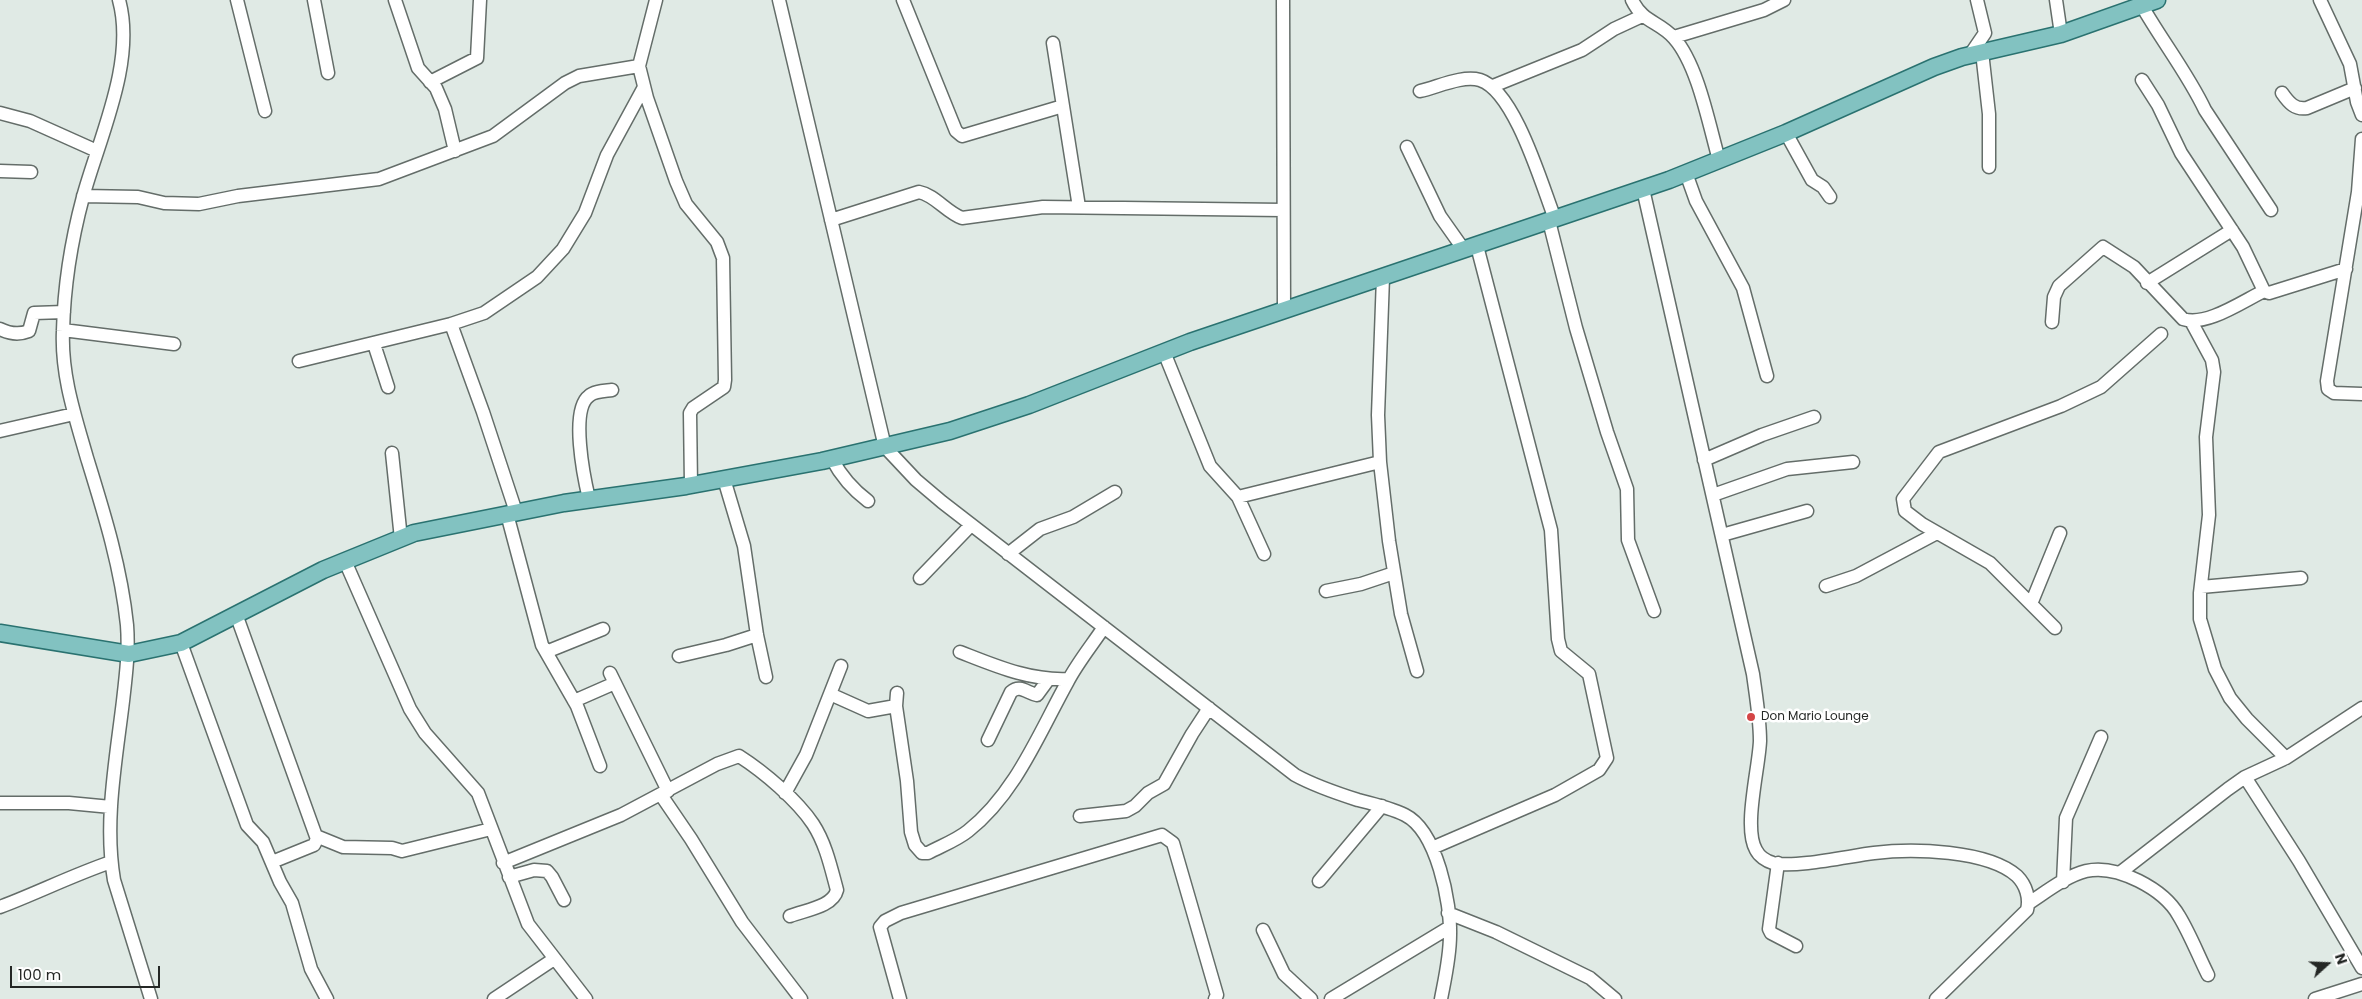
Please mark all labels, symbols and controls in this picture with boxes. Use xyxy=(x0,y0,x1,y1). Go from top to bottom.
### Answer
place label: Don Mario Lounge xyxy=(1761,710,1869,724)
marker: Don Mario Lounge xyxy=(1745,711,1757,723)
north arrow xyxy=(2302,939,2352,989)
text: N xyxy=(2330,951,2352,967)
scale bar xyxy=(12,956,162,988)
text: 100 m xyxy=(18,964,61,985)

